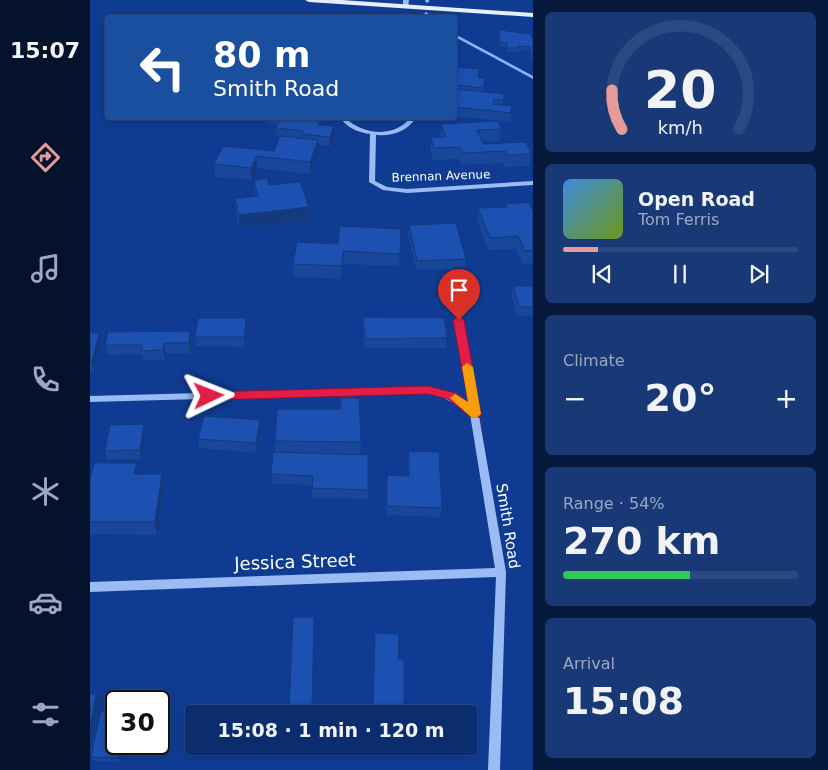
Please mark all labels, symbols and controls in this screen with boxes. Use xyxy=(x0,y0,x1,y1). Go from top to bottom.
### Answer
icon: left xyxy=(130,35,195,100)
text: 80 m xyxy=(213,35,310,75)
text: 15:07 xyxy=(10,38,80,63)
text: 20 xyxy=(644,60,717,120)
text: Smith Road xyxy=(213,76,339,101)
text: km/h xyxy=(658,117,703,138)
icon: directions xyxy=(28,140,63,175)
street label: Brennan Avenue xyxy=(391,167,491,185)
text: Open Road xyxy=(638,188,755,210)
text: Tom Ferris xyxy=(638,210,719,229)
icon: music xyxy=(28,251,63,286)
icon: previous xyxy=(588,260,616,288)
icon: pause xyxy=(666,260,694,288)
icon: next xyxy=(745,260,773,288)
pin xyxy=(438,269,480,320)
icon: arrive xyxy=(445,276,473,304)
text: Climate xyxy=(563,351,625,370)
icon: phone xyxy=(28,362,63,397)
position arrow xyxy=(182,369,234,421)
text: 20° xyxy=(645,376,716,420)
text: − xyxy=(563,382,586,415)
text: + xyxy=(775,382,798,415)
icon: climate xyxy=(28,474,63,509)
street label: Smith Road xyxy=(492,482,524,570)
text: Range · 54% xyxy=(563,494,665,513)
text: 270 km xyxy=(563,519,720,563)
street label: Jessica Street xyxy=(233,549,356,574)
icon: car xyxy=(28,585,63,620)
text: Arrival xyxy=(563,654,615,673)
text: 15:08 xyxy=(563,679,684,723)
speed limit sign: 30 xyxy=(105,690,170,755)
icon: filters xyxy=(28,697,63,732)
text: 15:08 · 1 min · 120 m xyxy=(217,719,445,741)

